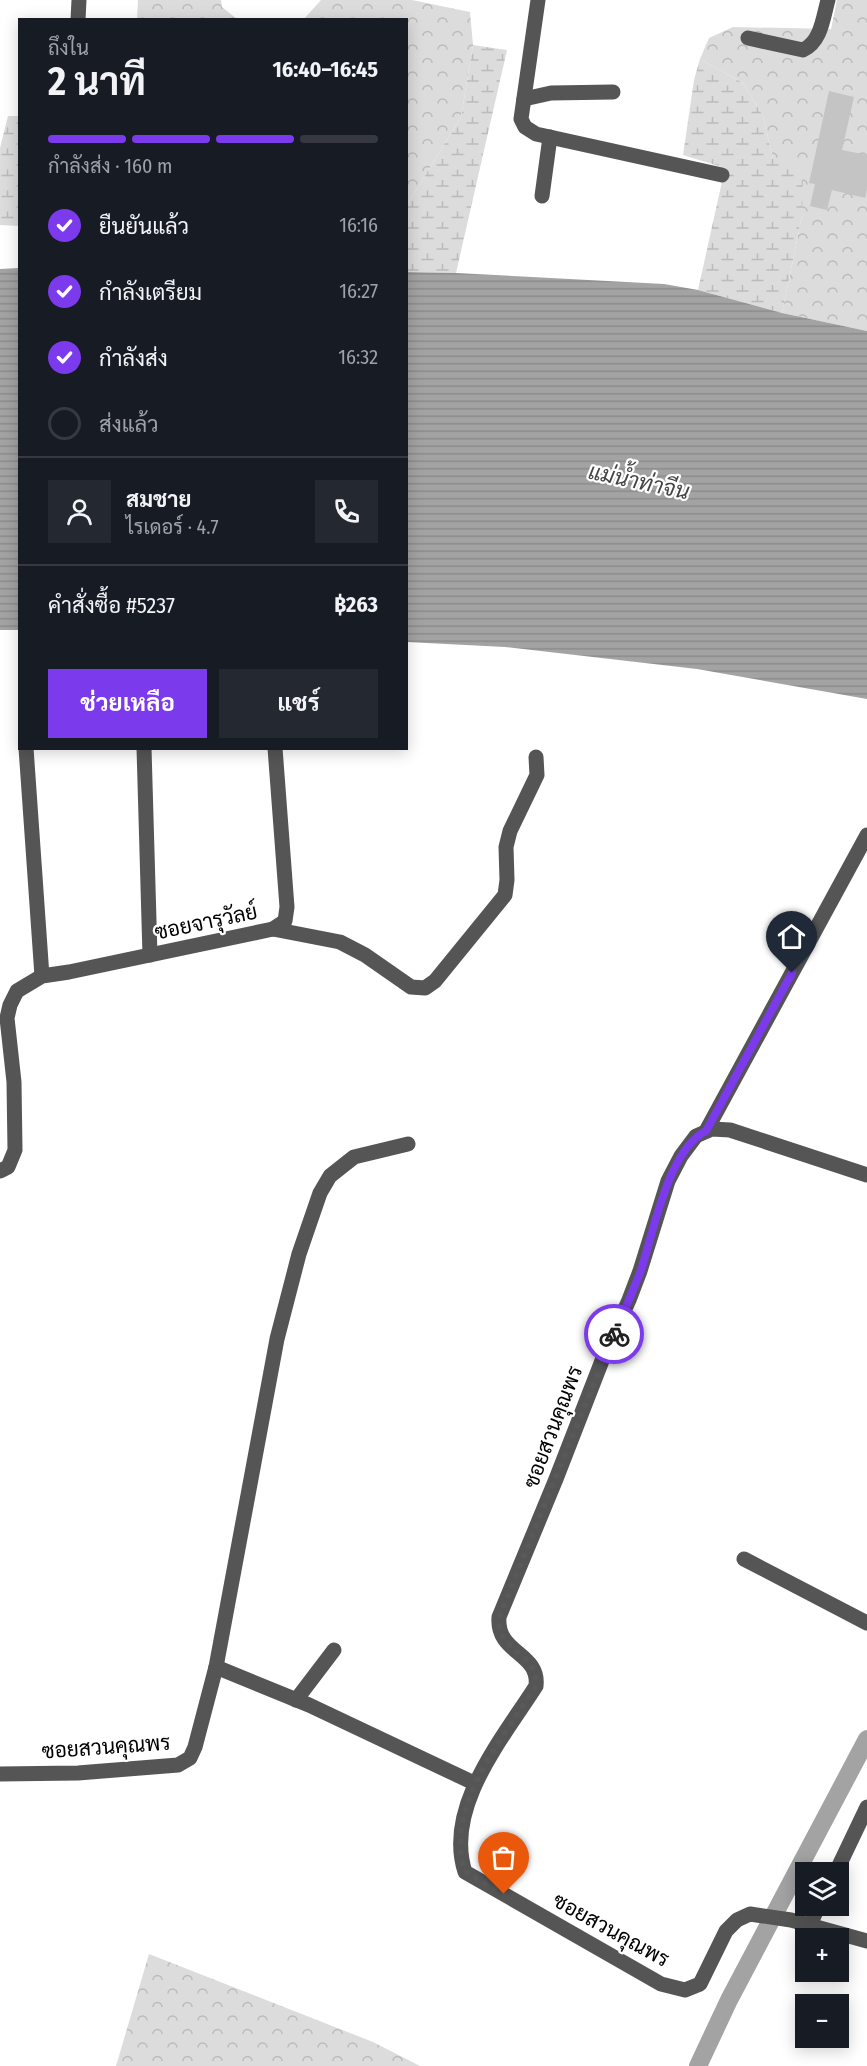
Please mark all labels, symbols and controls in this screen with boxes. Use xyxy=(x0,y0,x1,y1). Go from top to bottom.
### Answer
text: ถึงใน xyxy=(48,36,89,60)
text: 16:40–16:45 xyxy=(272,56,378,83)
text: 2 นาที xyxy=(48,59,146,105)
text: กำลังส่ง · 160 m xyxy=(48,154,172,178)
icon: check xyxy=(48,209,81,242)
text: ยืนยันแล้ว xyxy=(99,213,189,240)
text: 16:16 xyxy=(339,213,378,237)
icon: check xyxy=(48,275,81,308)
text: กำลังเตรียม xyxy=(99,279,202,306)
text: 16:27 xyxy=(339,279,378,303)
icon: check xyxy=(48,341,81,374)
text: กำลังส่ง xyxy=(99,345,168,372)
text: 16:32 xyxy=(338,345,378,369)
text: ส่งแล้ว xyxy=(99,411,159,438)
water label: แม่น้ำท่าจีน xyxy=(586,452,693,505)
button: person xyxy=(48,480,111,543)
button: phone xyxy=(315,480,378,543)
text: สมชาย xyxy=(126,486,192,513)
text: ไรเดอร์ · 4.7 xyxy=(126,515,219,539)
text: ฿263 xyxy=(334,591,378,618)
text: คำสั่งซื้อ #5237 xyxy=(48,592,175,619)
button: ช่วยเหลือ xyxy=(48,669,207,738)
button: แชร์ xyxy=(219,669,378,738)
street label: ซอยจารุวัลย์ xyxy=(152,897,260,947)
pin xyxy=(766,911,817,973)
icon: home xyxy=(775,920,808,953)
courier xyxy=(584,1304,644,1364)
icon: bike xyxy=(598,1318,631,1351)
street label: ซอยสวนคุณพร xyxy=(518,1362,589,1492)
street label: ซอยสวนคุณพร xyxy=(41,1730,171,1765)
pin xyxy=(478,1832,529,1894)
icon: bag xyxy=(487,1841,520,1874)
map controls xyxy=(795,1862,849,2048)
button: layers xyxy=(795,1862,849,1916)
street label: ซอยสวนคุณพร xyxy=(548,1887,674,1974)
button: + xyxy=(795,1928,849,1982)
button: − xyxy=(795,1994,849,2048)

